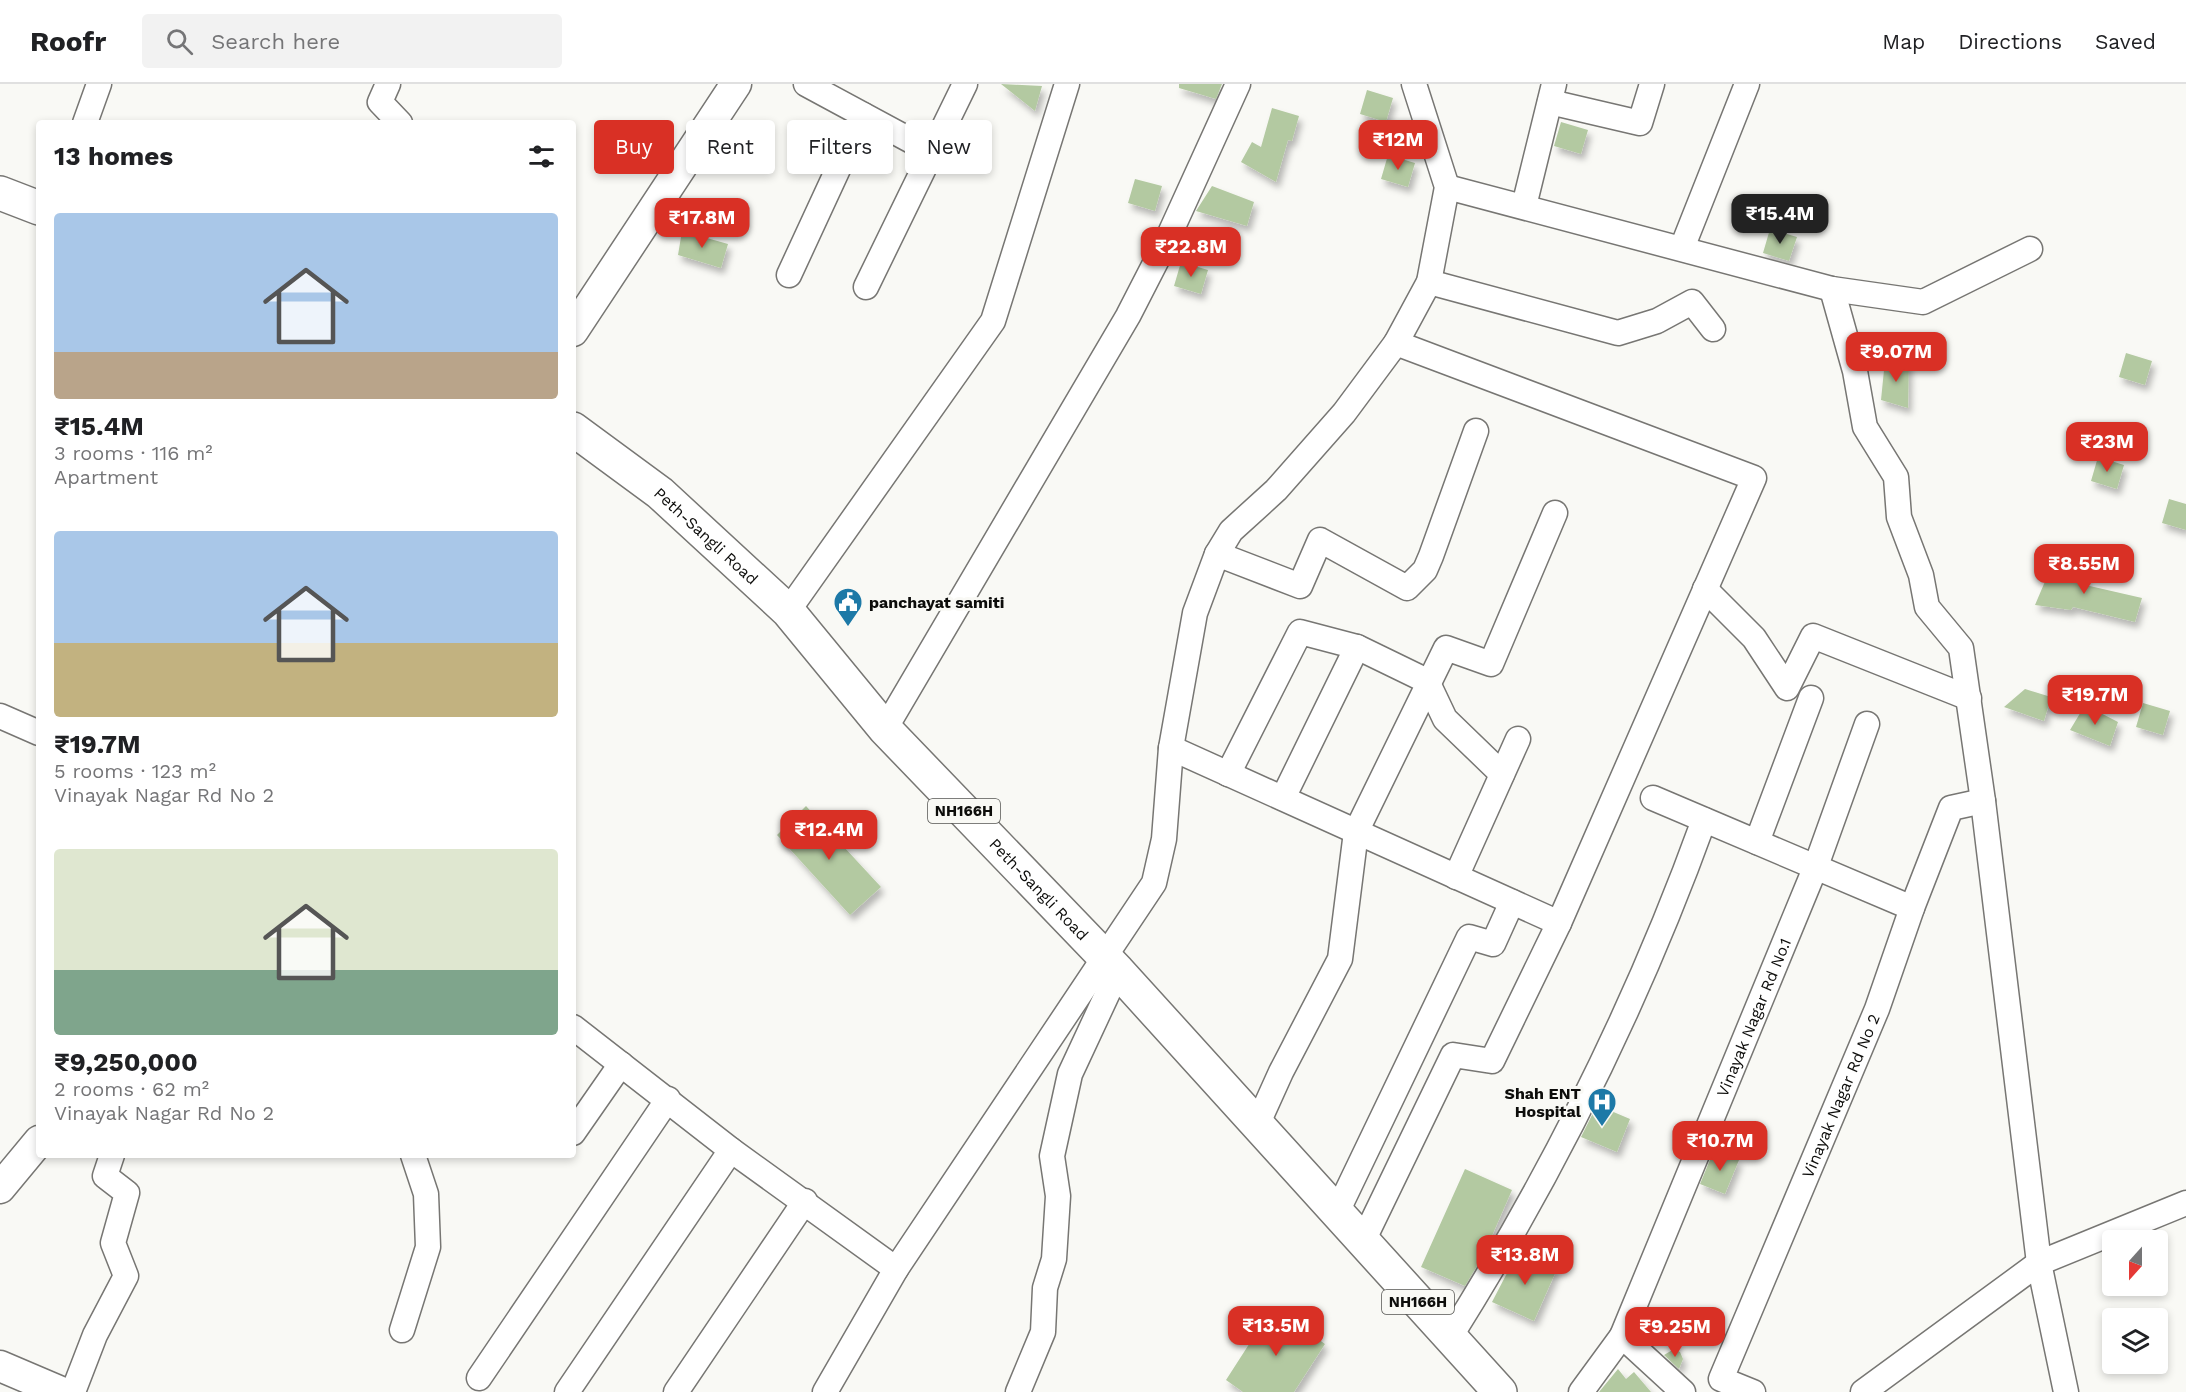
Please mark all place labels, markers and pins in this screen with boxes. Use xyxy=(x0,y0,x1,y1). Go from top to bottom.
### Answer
pin: ₹12M xyxy=(1362,120,1434,171)
pin: ₹15.4M xyxy=(1731,194,1829,245)
pin: ₹17.8M xyxy=(653,198,751,249)
pin: ₹22.8M xyxy=(1142,227,1240,278)
pin: ₹9.07M xyxy=(1847,332,1945,383)
pin: ₹23M xyxy=(2071,422,2143,473)
pin: ₹8.55M xyxy=(2035,544,2133,595)
public building icon: panchayat samiti xyxy=(832,586,864,628)
place label: panchayat samiti xyxy=(869,593,1004,612)
pin: ₹19.7M xyxy=(2046,675,2144,726)
pin: ₹12.4M xyxy=(780,810,878,861)
place label: Shah ENT Hospital xyxy=(1505,1084,1582,1121)
hospital icon: Shah ENT Hospital xyxy=(1586,1086,1618,1128)
pin: ₹10.7M xyxy=(1671,1121,1769,1172)
pin: ₹13.8M xyxy=(1476,1235,1574,1286)
pin: ₹13.5M xyxy=(1227,1306,1325,1357)
pin: ₹9.25M xyxy=(1626,1307,1724,1358)

